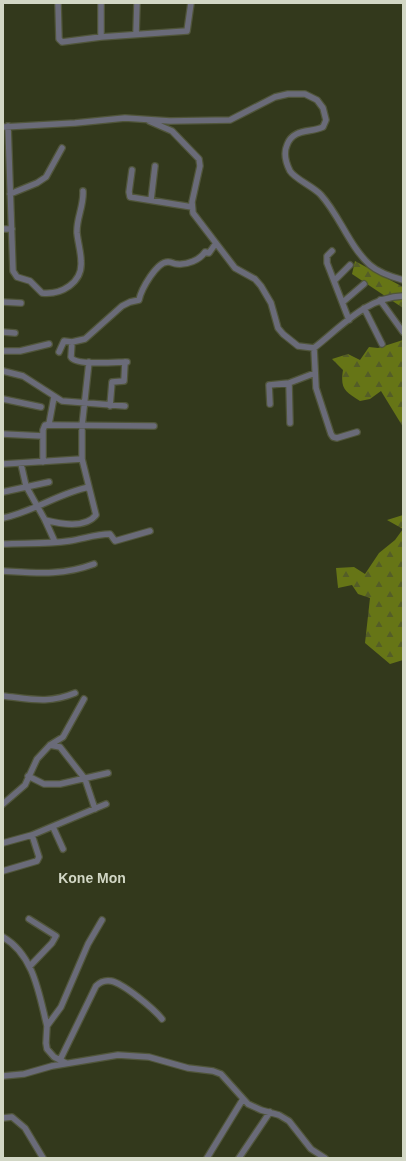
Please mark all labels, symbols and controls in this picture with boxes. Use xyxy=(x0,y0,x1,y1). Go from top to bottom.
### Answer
district label: Kone Mon xyxy=(58,870,126,886)

